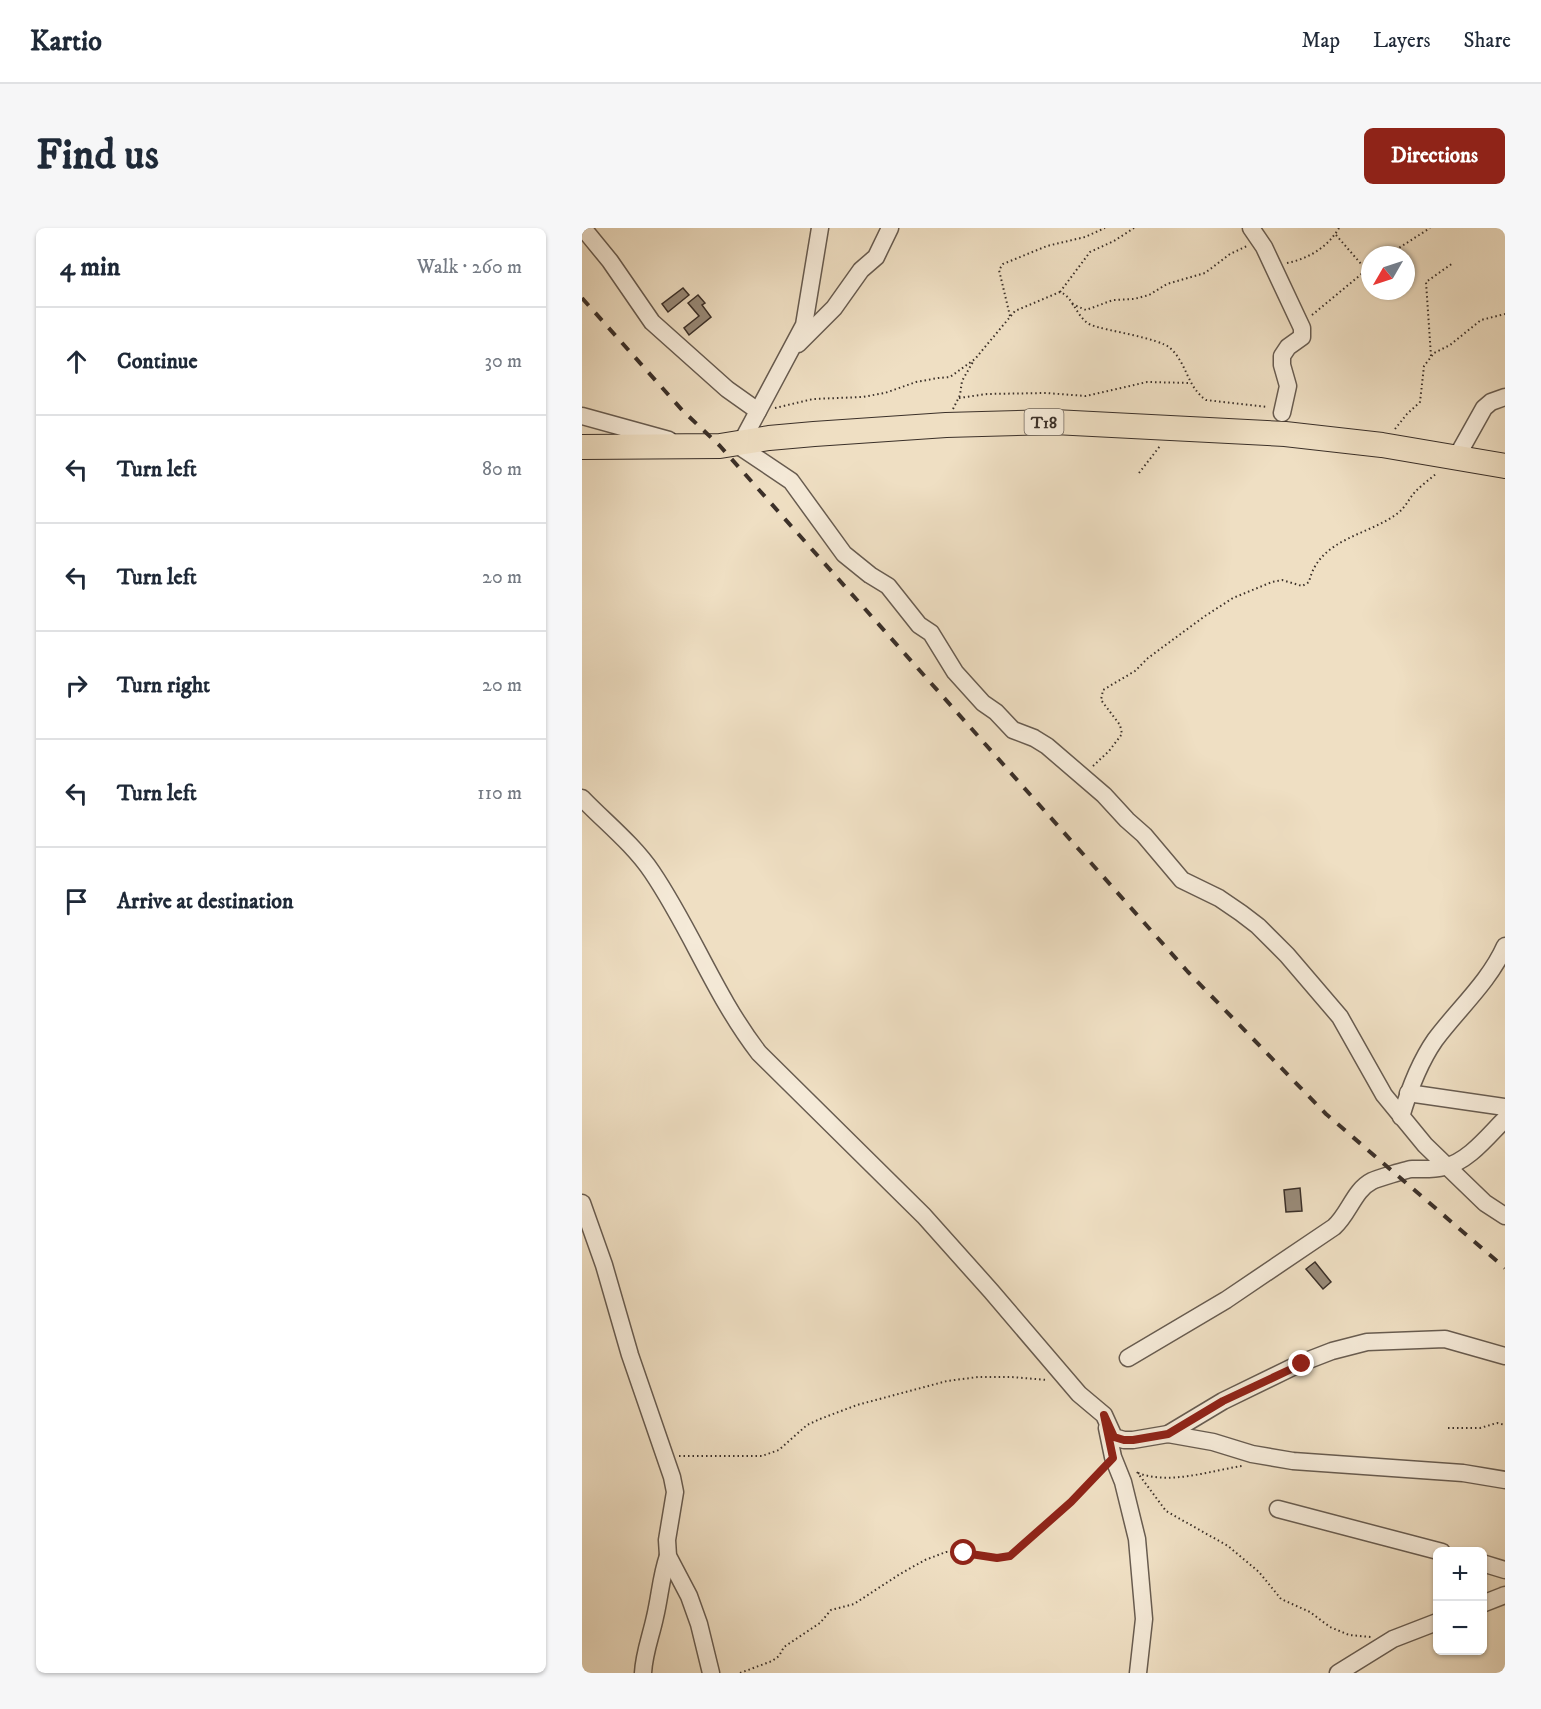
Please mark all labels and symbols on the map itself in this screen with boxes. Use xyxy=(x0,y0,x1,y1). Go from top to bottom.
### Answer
north arrow xyxy=(1361,246,1415,300)
road number: T18 xyxy=(1024,409,1064,435)
route end xyxy=(1288,1350,1314,1376)
route start xyxy=(950,1539,976,1565)

